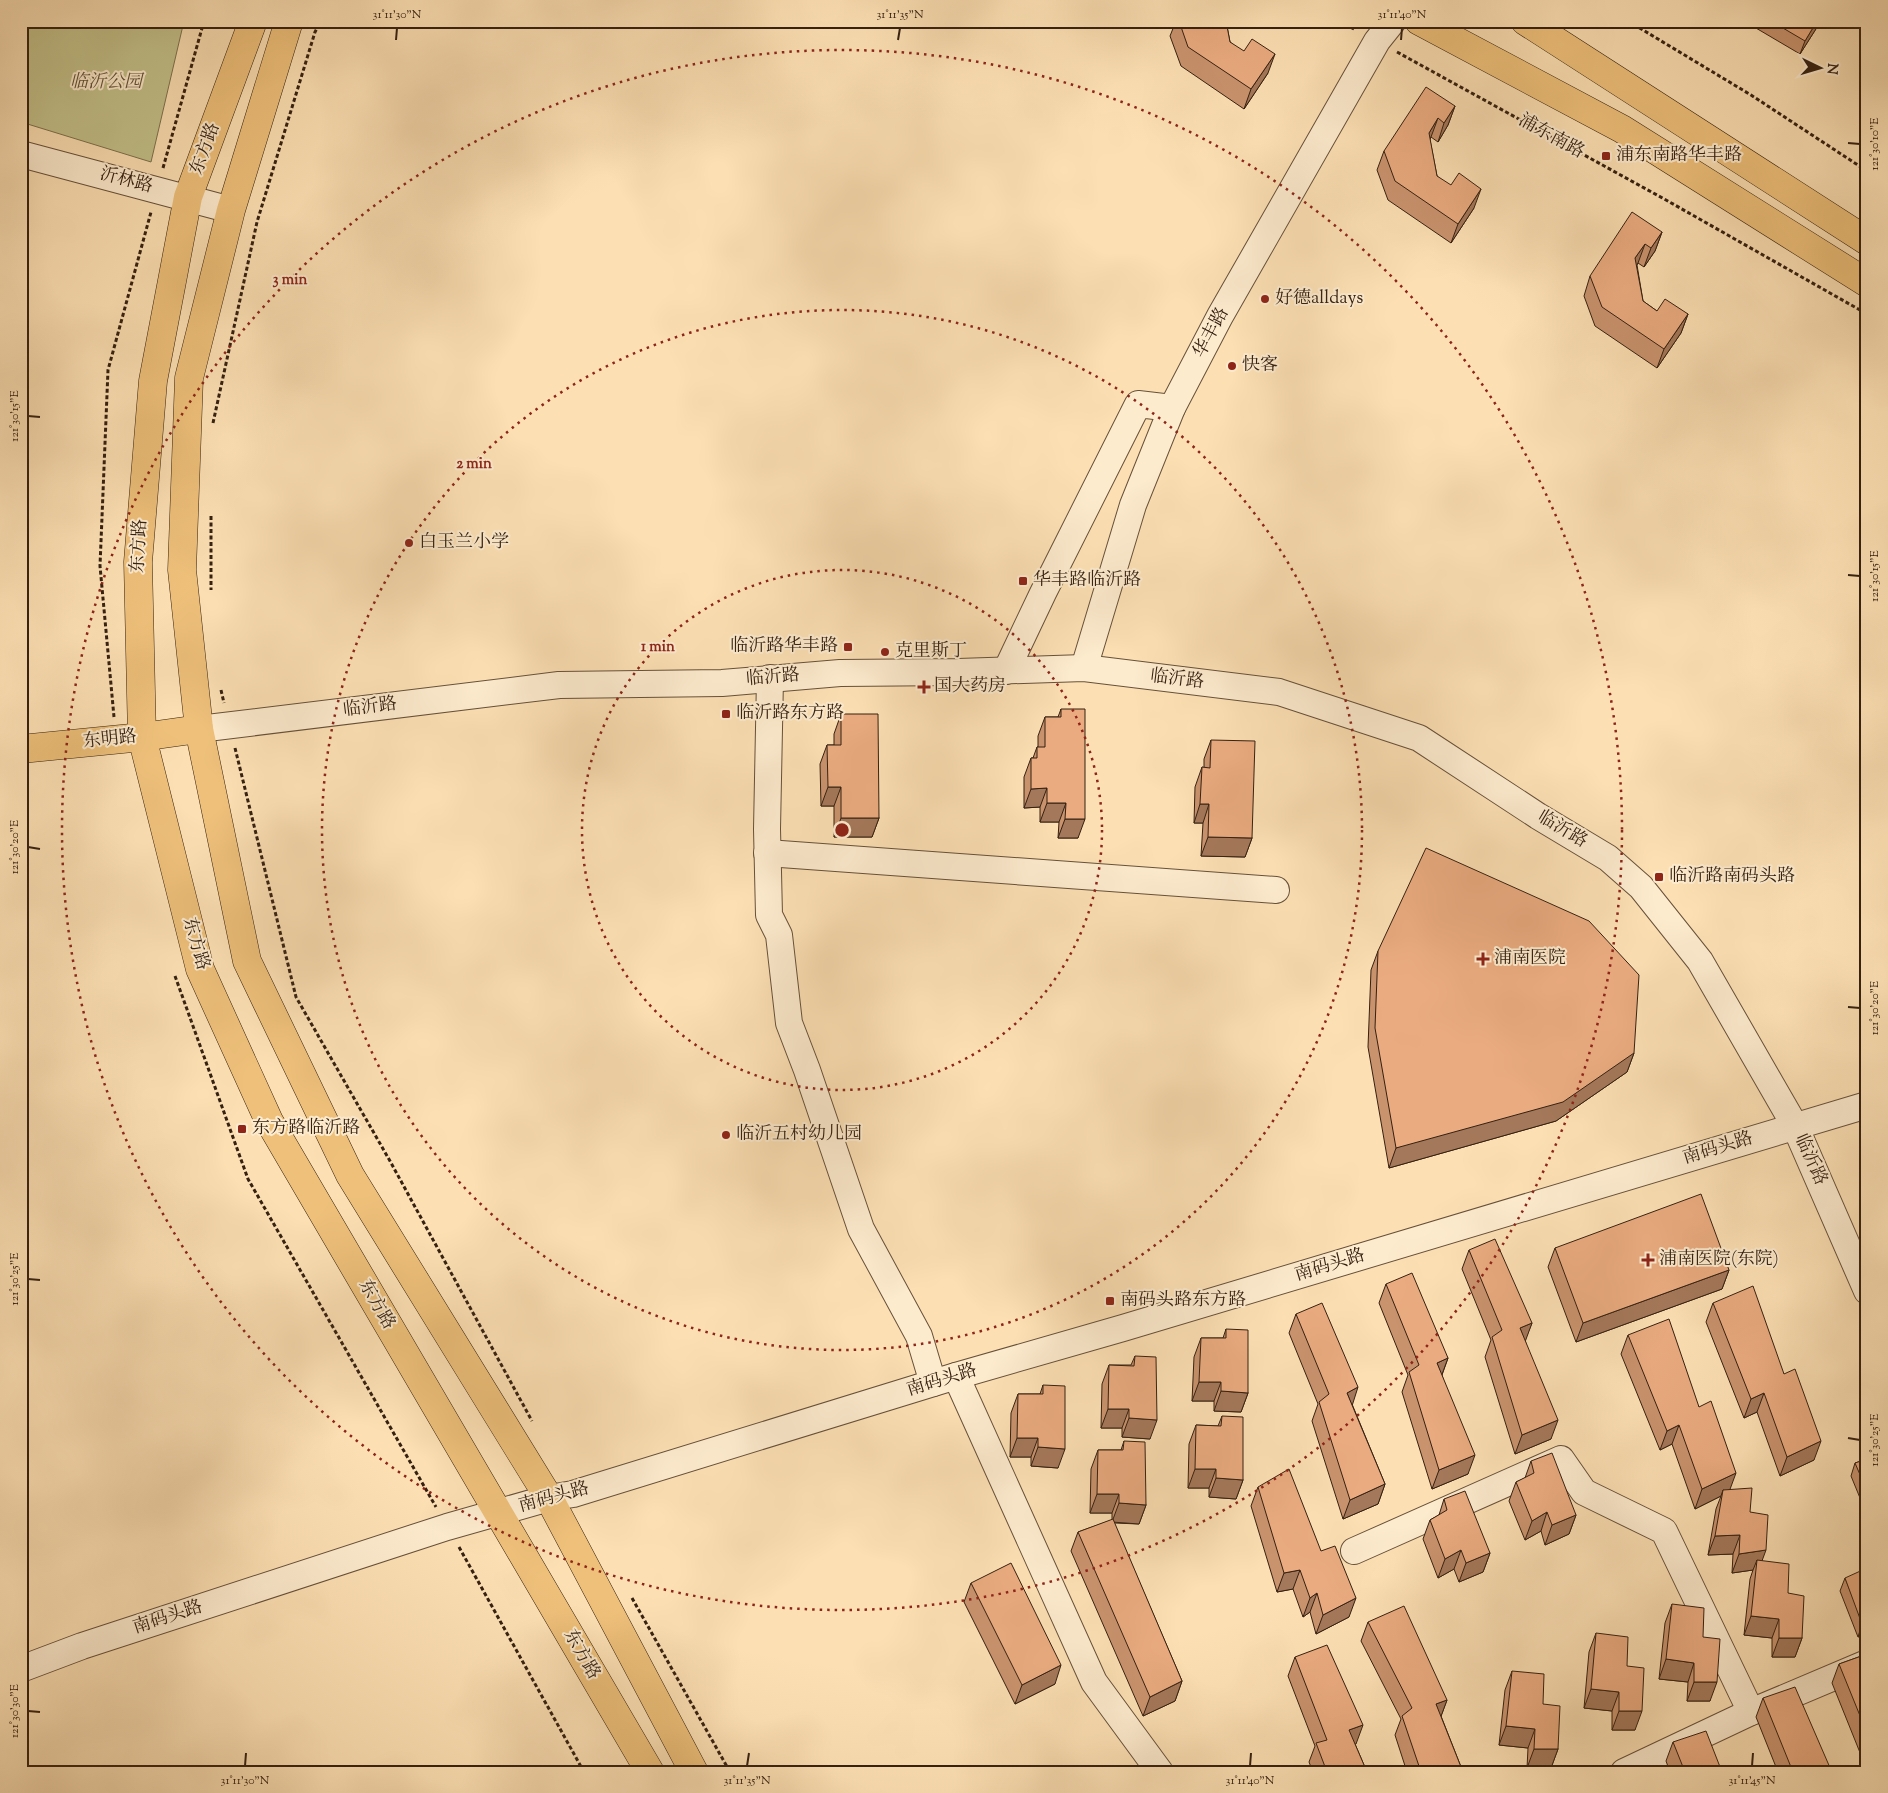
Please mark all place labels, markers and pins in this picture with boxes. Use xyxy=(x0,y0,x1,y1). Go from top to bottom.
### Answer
place label: 浦东南路华丰路 xyxy=(1616,143,1742,169)
marker: 浦东南路华丰路 xyxy=(1600,150,1612,162)
place label: 好德alldays xyxy=(1275,286,1363,312)
marker: 好德alldays xyxy=(1259,293,1271,305)
place label: 快客 xyxy=(1242,353,1278,379)
marker: 快客 xyxy=(1226,360,1238,372)
place label: 白玉兰小学 xyxy=(419,530,509,556)
marker: 白玉兰小学 xyxy=(403,537,415,549)
place label: 华丰路临沂路 xyxy=(1033,568,1141,594)
marker: 华丰路临沂路 xyxy=(1017,575,1029,587)
place label: 临沂路华丰路 xyxy=(730,634,838,660)
place label: 克里斯丁 xyxy=(895,639,967,665)
marker: 临沂路华丰路 xyxy=(842,641,854,653)
marker: 克里斯丁 xyxy=(879,646,891,658)
place label: 国大药房 xyxy=(934,674,1006,700)
marker: 国大药房 xyxy=(918,681,930,693)
place label: 临沂路东方路 xyxy=(736,701,844,727)
marker: 临沂路东方路 xyxy=(720,708,732,720)
centre of rings xyxy=(833,821,851,839)
place label: 临沂路南码头路 xyxy=(1669,864,1795,890)
marker: 临沂路南码头路 xyxy=(1653,871,1665,883)
place label: 浦南医院 xyxy=(1494,946,1566,972)
marker: 浦南医院 xyxy=(1476,952,1490,966)
place label: 东方路临沂路 xyxy=(252,1116,360,1142)
place label: 临沂五村幼儿园 xyxy=(736,1122,862,1148)
marker: 东方路临沂路 xyxy=(236,1123,248,1135)
marker: 临沂五村幼儿园 xyxy=(720,1129,732,1141)
place label: 浦南医院(东院) xyxy=(1659,1247,1779,1273)
marker: 浦南医院(东院) xyxy=(1641,1253,1655,1267)
place label: 南码头路东方路 xyxy=(1120,1288,1246,1314)
marker: 南码头路东方路 xyxy=(1104,1295,1116,1307)

